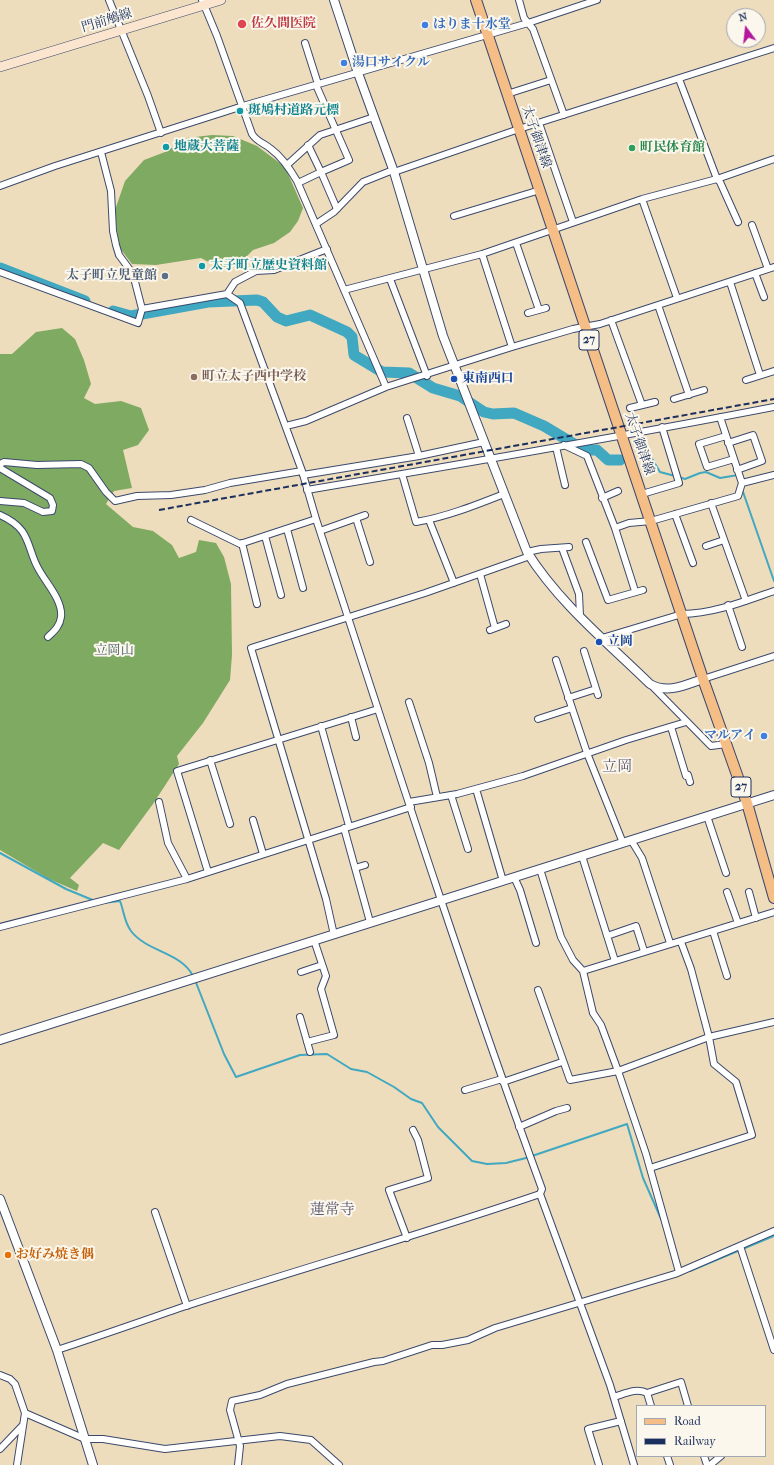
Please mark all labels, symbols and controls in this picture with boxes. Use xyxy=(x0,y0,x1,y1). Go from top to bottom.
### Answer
street label: 門前鵤線 xyxy=(80,6,134,36)
north arrow xyxy=(726,8,766,48)
text: N xyxy=(737,10,749,24)
place label: 佐久間医院 xyxy=(251,16,316,32)
place label: はりま十水堂 xyxy=(433,17,511,33)
marker: 佐久間医院 xyxy=(236,18,248,30)
marker: はりま十水堂 xyxy=(420,20,430,30)
place label: 湯口サイクル xyxy=(352,55,430,71)
marker: 湯口サイクル xyxy=(339,58,349,68)
place label: 斑鳩村道路元標 xyxy=(248,103,339,119)
street label: 太子御津線 xyxy=(518,104,554,170)
marker: 斑鳩村道路元標 xyxy=(235,106,245,116)
place label: 地蔵大菩薩 xyxy=(174,139,239,155)
place label: 町民体育館 xyxy=(640,140,705,156)
marker: 地蔵大菩薩 xyxy=(161,142,171,152)
marker: 町民体育館 xyxy=(627,143,637,153)
place label: 太子町立歴史資料館 xyxy=(210,258,327,274)
marker: 太子町立歴史資料館 xyxy=(197,261,207,271)
place label: 太子町立児童館 xyxy=(66,268,157,284)
marker: 太子町立児童館 xyxy=(160,271,170,281)
road number: 27 xyxy=(579,330,599,350)
place label: 町立太子西中学校 xyxy=(202,369,306,385)
place label: 東南西口 xyxy=(462,371,514,387)
marker: 町立太子西中学校 xyxy=(189,372,199,382)
marker: 東南西口 xyxy=(449,374,459,384)
street label: 太子御津線 xyxy=(621,411,657,477)
place label: 立岡 xyxy=(607,634,633,650)
marker: 立岡 xyxy=(594,637,604,647)
park label: 立岡山 xyxy=(95,643,133,659)
place label: マルアイ xyxy=(704,728,756,744)
marker: マルアイ xyxy=(759,731,769,741)
district label: 立岡 xyxy=(602,758,632,776)
road number: 27 xyxy=(731,777,751,797)
district label: 蓮常寺 xyxy=(310,1201,354,1219)
place label: お好み焼き偶 xyxy=(16,1247,94,1263)
marker: お好み焼き偶 xyxy=(3,1250,13,1260)
legend xyxy=(636,1405,766,1457)
text: Road xyxy=(674,1414,701,1428)
text: Railway xyxy=(674,1434,716,1448)

